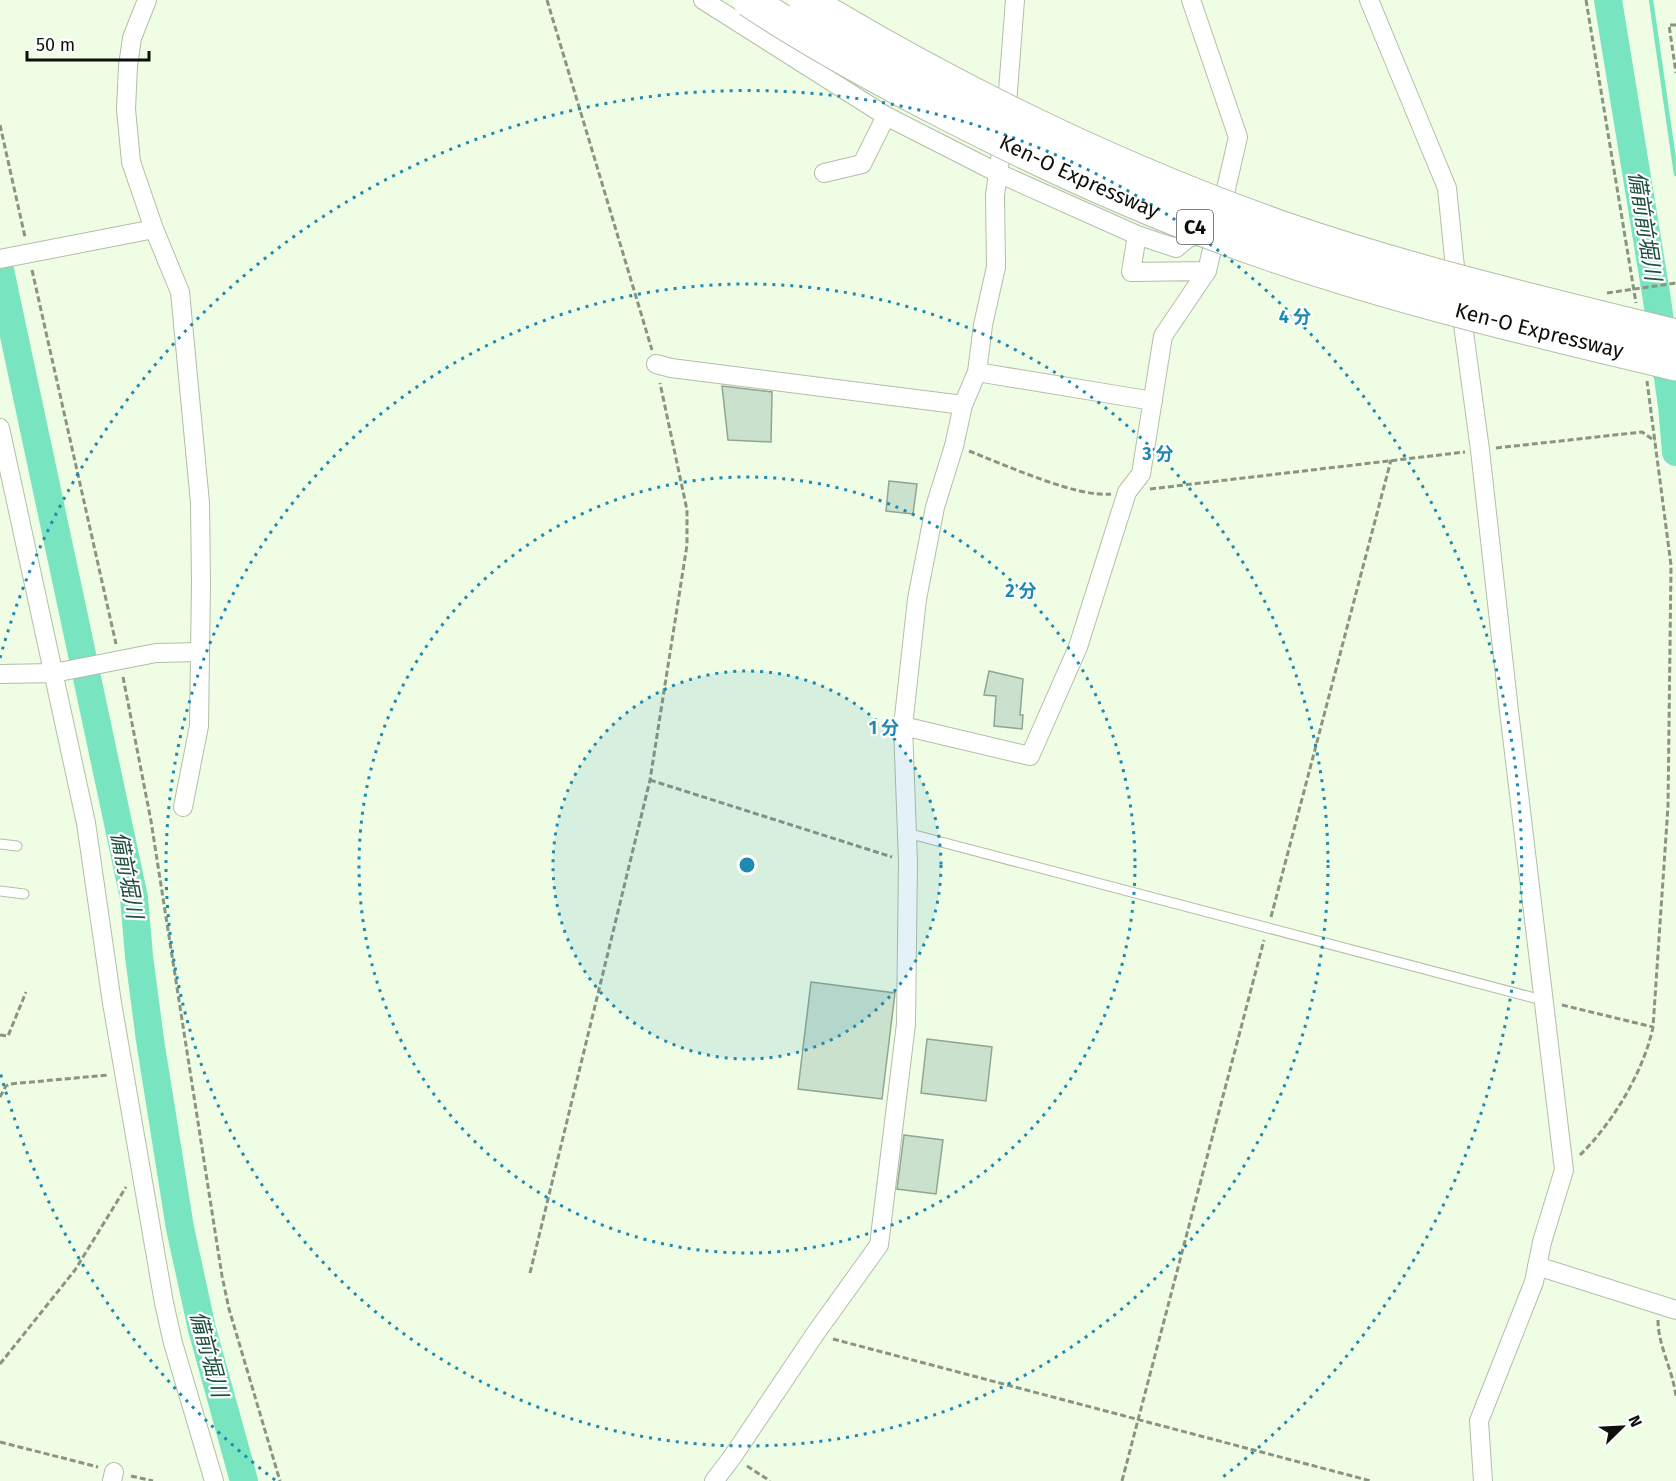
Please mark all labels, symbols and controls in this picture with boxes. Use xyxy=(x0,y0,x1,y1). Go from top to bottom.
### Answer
scale bar xyxy=(27,24,148,62)
text: 50 m xyxy=(36,34,75,56)
street label: Ken-O Expressway xyxy=(995,129,1164,224)
water label: 備前前堀川 xyxy=(1623,170,1667,284)
road number: C4 xyxy=(1177,210,1213,244)
street label: Ken-O Expressway xyxy=(1452,297,1627,364)
text: 4 分 xyxy=(1279,306,1311,328)
text: 3 分 xyxy=(1141,443,1174,465)
text: 2 分 xyxy=(1005,580,1037,602)
text: 1 分 xyxy=(869,717,899,739)
water label: 備前堀川 xyxy=(105,829,149,923)
centre of rings xyxy=(737,855,757,875)
water label: 備前堀川 xyxy=(185,1308,234,1402)
north arrow xyxy=(1592,1397,1652,1457)
text: N xyxy=(1624,1412,1646,1430)

